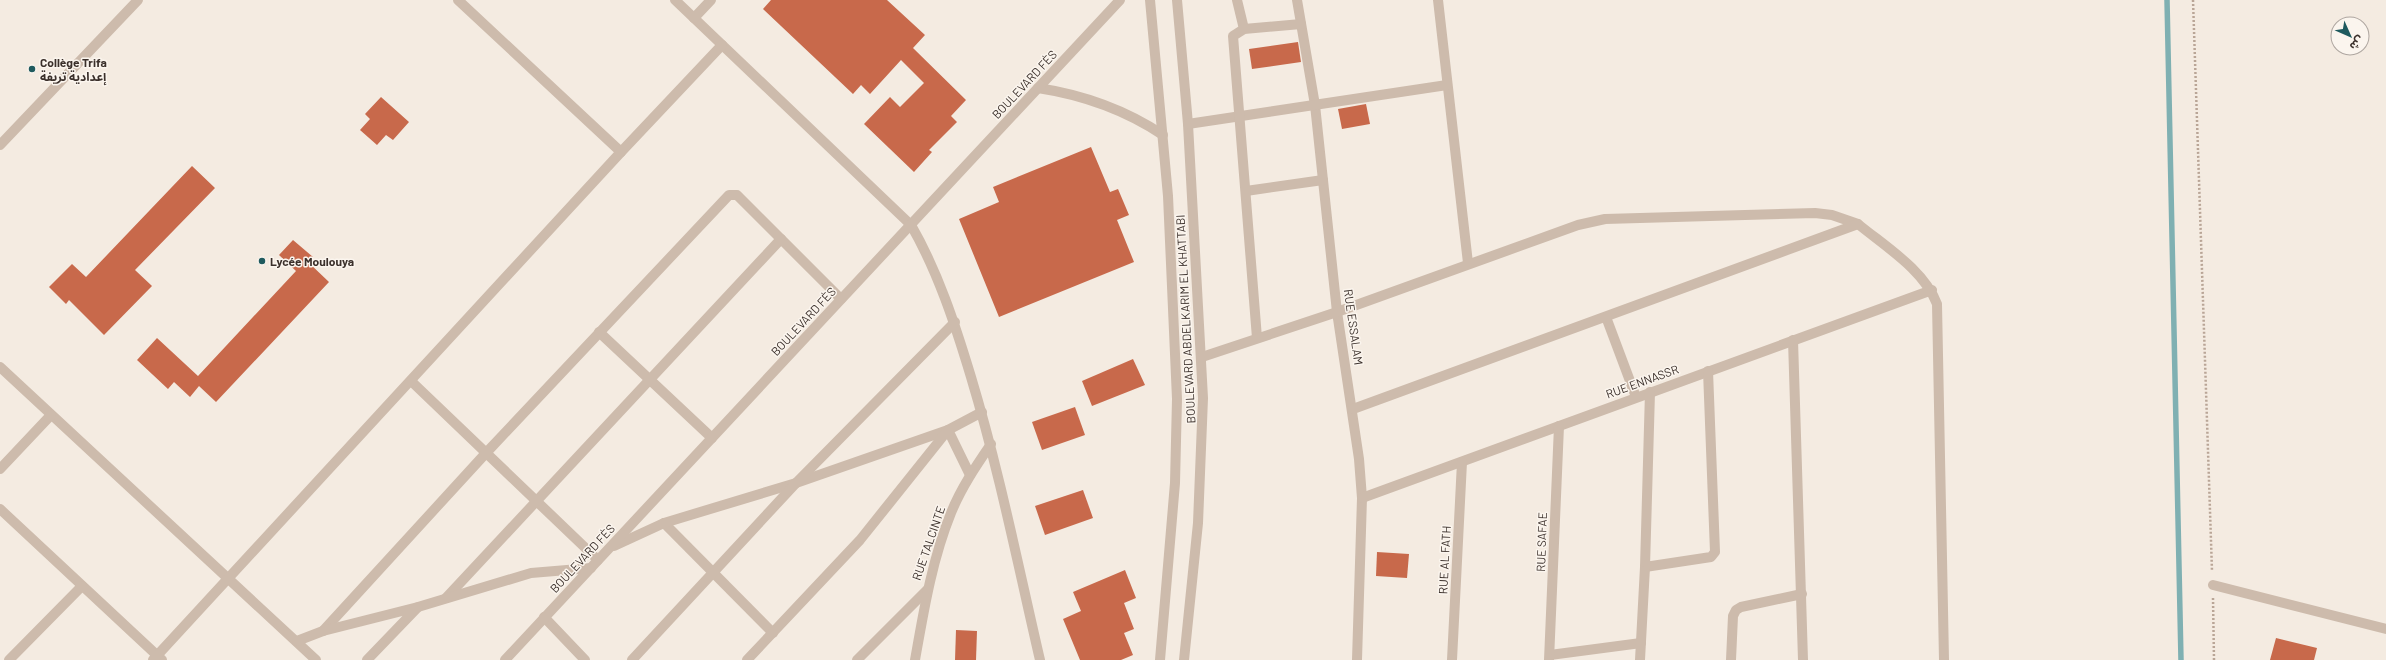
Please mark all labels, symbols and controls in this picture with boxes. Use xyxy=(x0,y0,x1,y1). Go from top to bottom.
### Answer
north arrow xyxy=(2330,16,2370,56)
text: ش xyxy=(2347,33,2367,53)
street label: BOULEVARD FÈS xyxy=(989,47,1059,121)
place label: Collège Trifa إعدادية تريفة xyxy=(40,55,107,86)
marker: Collège Trifa إعدادية تريفة xyxy=(27,64,37,74)
street label: BOULEVARD ABDELKARIM EL KHATTABI xyxy=(1173,214,1197,424)
place label: Lycée Moulouya xyxy=(270,254,354,268)
marker: Lycée Moulouya xyxy=(257,256,267,266)
street label: BOULEVARD FÈS xyxy=(768,284,838,358)
street label: RUE ESSALAM xyxy=(1342,288,1366,366)
street label: RUE ENNASSR xyxy=(1604,361,1680,401)
street label: RUE TALCINTE xyxy=(909,504,947,582)
street label: RUE SAFAE xyxy=(1533,512,1549,572)
street label: BOULEVARD FÈS xyxy=(547,521,617,595)
street label: RUE AL FATH xyxy=(1435,525,1453,595)

